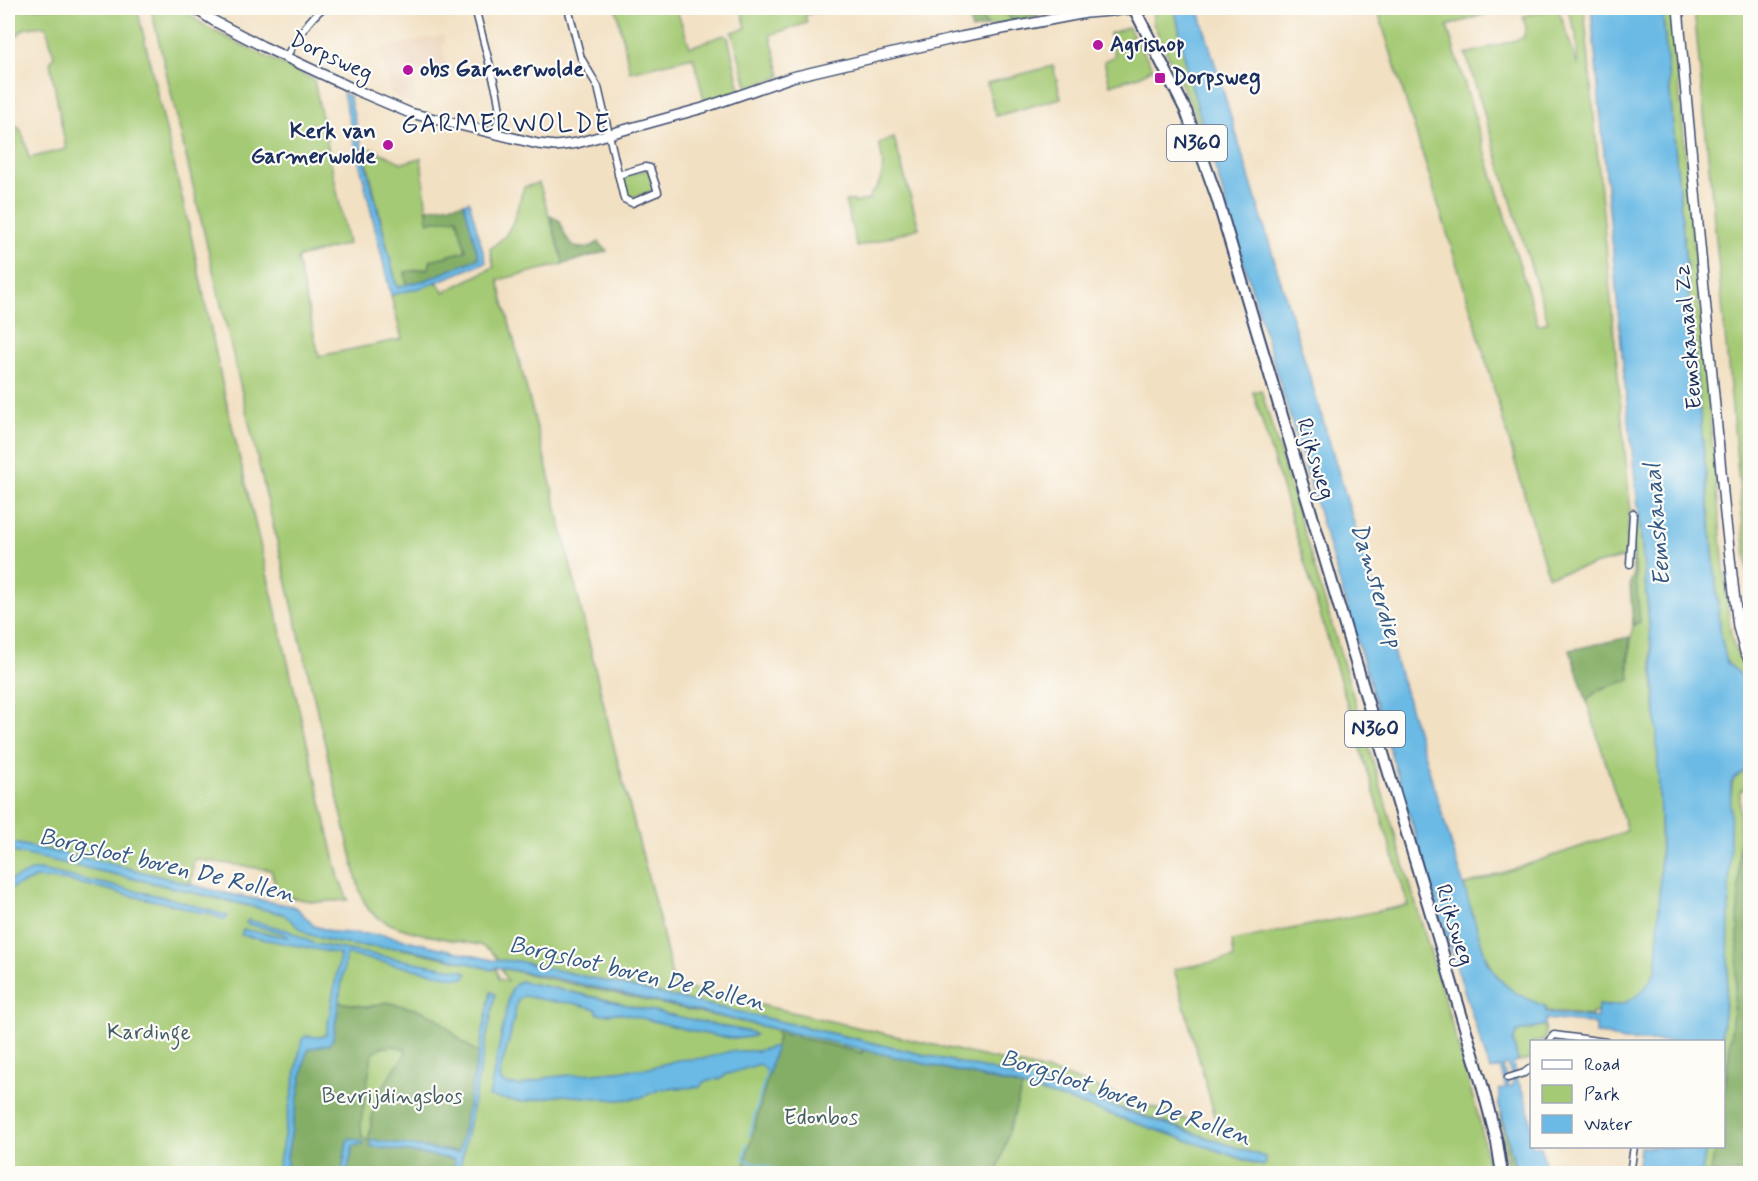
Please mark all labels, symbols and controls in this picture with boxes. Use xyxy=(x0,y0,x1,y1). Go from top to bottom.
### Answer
street label: Dorpsweg xyxy=(284,26,377,91)
place label: Agrishop xyxy=(1110,31,1185,60)
marker: Agrishop xyxy=(1091,38,1105,52)
place label: obs Garmerwolde xyxy=(420,56,584,84)
marker: obs Garmerwolde xyxy=(401,63,415,77)
place label: Dorpsweg xyxy=(1172,64,1261,95)
marker: Dorpsweg xyxy=(1153,71,1167,85)
district label: GARMERWOLDE xyxy=(401,108,611,142)
place label: Kerk van Garmerwolde xyxy=(251,118,376,171)
road number: N360 xyxy=(1167,125,1227,161)
marker: Kerk van Garmerwolde xyxy=(381,138,395,152)
street label: Eemskanaal Zz xyxy=(1669,263,1709,411)
street label: Rijksweg xyxy=(1287,415,1341,504)
water label: Eemskanaal xyxy=(1637,460,1679,588)
water label: Damsterdiep xyxy=(1342,519,1410,652)
road number: N360 xyxy=(1345,711,1405,747)
water label: Borgsloot boven De Rollen xyxy=(36,821,298,913)
street label: Rijksweg xyxy=(1426,881,1480,970)
water label: Borgsloot boven De Rollen xyxy=(506,929,768,1021)
park label: Kardinge xyxy=(107,1019,191,1050)
legend xyxy=(1530,1040,1725,1148)
water label: Borgsloot boven De Rollen xyxy=(996,1043,1255,1155)
text: Road xyxy=(1584,1053,1620,1077)
park label: Bevrijdingsbos xyxy=(322,1083,463,1112)
text: Park xyxy=(1584,1083,1620,1107)
park label: Edonbos xyxy=(784,1104,858,1132)
text: Water xyxy=(1584,1113,1633,1137)

